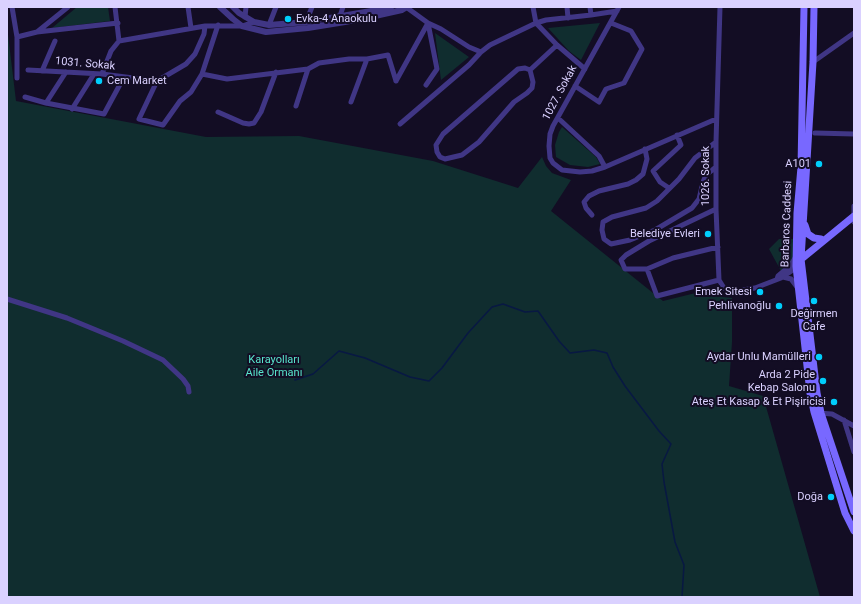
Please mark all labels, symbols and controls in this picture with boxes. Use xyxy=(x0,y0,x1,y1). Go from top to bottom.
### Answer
place label: Evka-4 Anaokulu xyxy=(296,12,377,26)
marker: Evka-4 Anaokulu xyxy=(283,14,293,24)
street label: 1031. Sokak xyxy=(54,55,116,73)
street label: 1027. Sokak xyxy=(540,63,580,123)
place label: Cem Market xyxy=(107,74,167,88)
marker: Cem Market xyxy=(94,76,104,86)
street label: 1026. Sokak xyxy=(699,146,713,206)
place label: A101 xyxy=(785,157,811,171)
marker: A101 xyxy=(814,159,824,169)
street label: Barbaros Caddesi xyxy=(779,180,795,268)
place label: Belediye Evleri xyxy=(630,227,700,241)
marker: Belediye Evleri xyxy=(703,229,713,239)
place label: Emek Sitesi xyxy=(695,285,752,299)
marker: Emek Sitesi xyxy=(755,287,765,297)
marker: Değirmen Cafe xyxy=(809,296,819,306)
place label: Pehlivanoğlu xyxy=(708,299,771,313)
marker: Pehlivanoğlu xyxy=(774,301,784,311)
place label: Değirmen Cafe xyxy=(790,307,838,333)
place label: Aydar Unlu Mamülleri xyxy=(707,350,811,364)
marker: Aydar Unlu Mamülleri xyxy=(814,352,824,362)
park label: Karayolları Aile Ormanı xyxy=(246,353,302,379)
place label: Arda 2 Pide Kebap Salonu xyxy=(748,368,815,394)
marker: Arda 2 Pide Kebap Salonu xyxy=(818,376,828,386)
place label: Ateş Et Kasap & Et Pişiricisi xyxy=(692,395,826,409)
marker: Ateş Et Kasap & Et Pişiricisi xyxy=(829,397,839,407)
place label: Doğa xyxy=(797,490,823,504)
marker: Doğa xyxy=(826,492,836,502)

